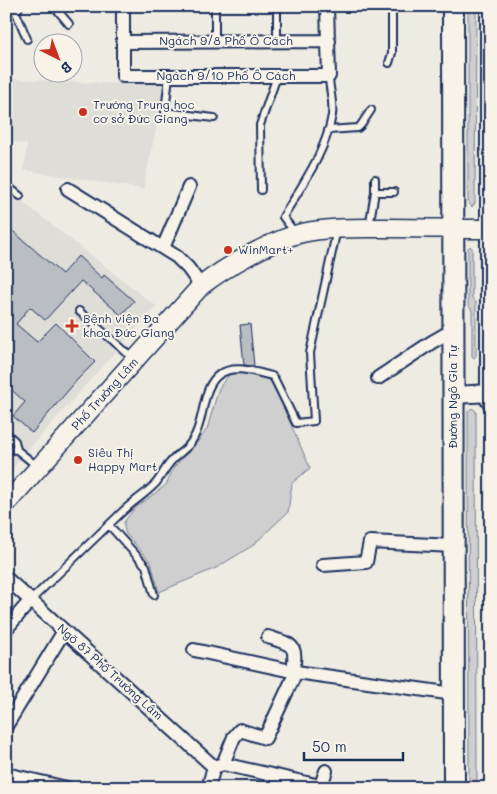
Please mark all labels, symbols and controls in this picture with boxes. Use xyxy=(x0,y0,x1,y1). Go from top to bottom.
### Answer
north arrow xyxy=(32,32,82,82)
street label: Ngách 9/8 Phố Ô Cách xyxy=(159,32,293,48)
text: B xyxy=(57,58,77,78)
street label: Ngách 9/10 Phố Ô Cách xyxy=(156,67,296,83)
place label: Trường Trung học cơ sở Đức Giang xyxy=(93,96,195,126)
marker: Trường Trung học cơ sở Đức Giang xyxy=(77,106,89,118)
place label: WinMart+ xyxy=(238,241,294,257)
marker: WinMart+ xyxy=(222,244,234,256)
place label: Bệnh viện Đa khoa Đức Giang xyxy=(83,310,174,340)
marker: Bệnh viện Đa khoa Đức Giang xyxy=(65,319,79,333)
street label: Đường Ngô Gia Tự xyxy=(444,345,460,449)
street label: Phố Trường Lâm xyxy=(67,354,141,433)
place label: Siêu Thị Happy Mart xyxy=(88,444,157,474)
marker: Siêu Thị Happy Mart xyxy=(72,454,84,466)
street label: Ngõ 87 Phố Trường Lâm xyxy=(54,620,167,723)
scale bar xyxy=(304,729,403,761)
text: 50 m xyxy=(312,736,347,756)

